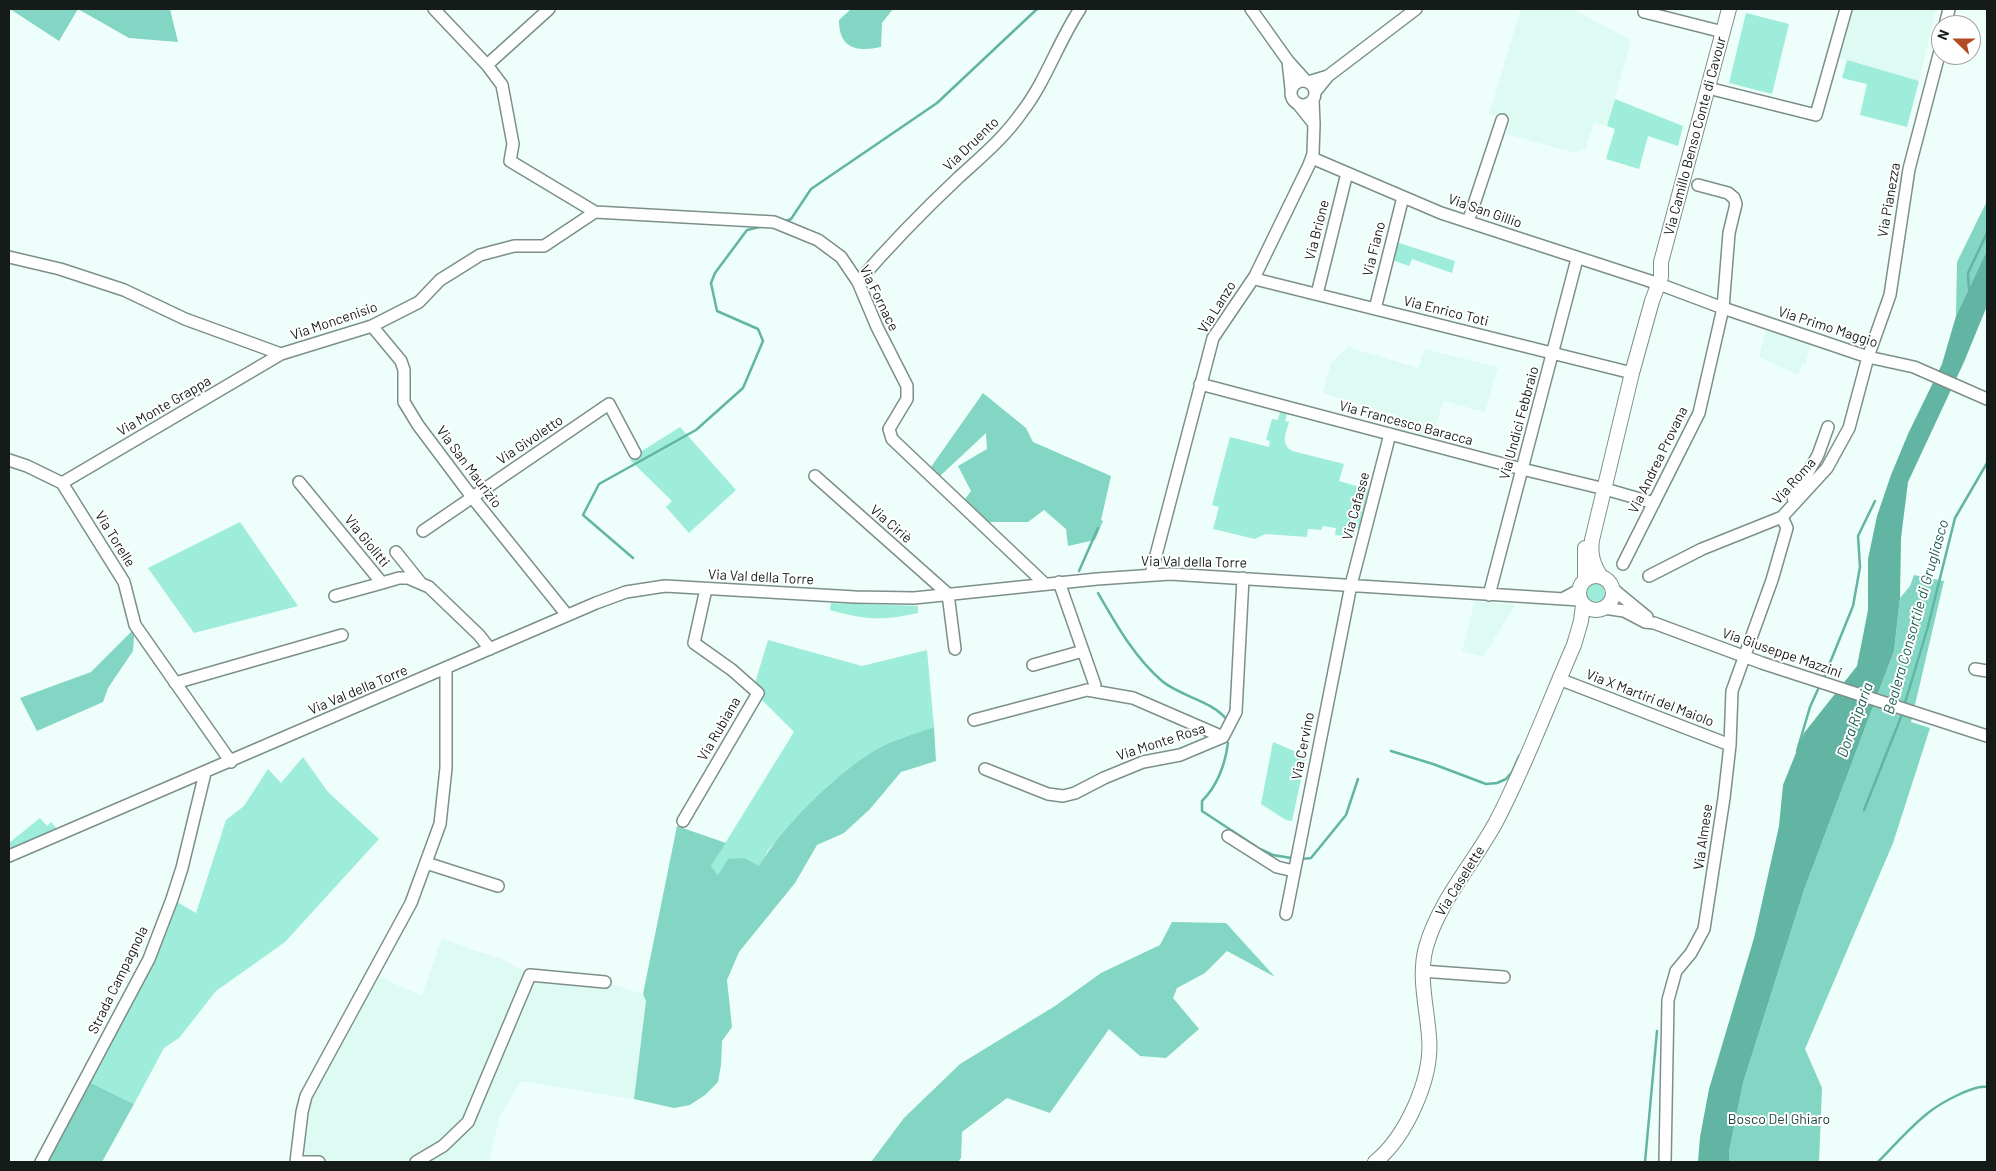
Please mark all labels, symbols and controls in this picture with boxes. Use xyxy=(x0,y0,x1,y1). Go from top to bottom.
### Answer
north arrow xyxy=(1931,15,1981,65)
text: N xyxy=(1933,27,1952,42)
street label: Via Camillo Benso Conte di Cavour xyxy=(1660,35,1730,237)
street label: Via Druento xyxy=(940,113,1002,175)
street label: Via Pianezza xyxy=(1874,161,1904,239)
street label: Via San Gillio xyxy=(1446,190,1524,232)
street label: Via Brione xyxy=(1301,198,1333,262)
street label: Via Fiano xyxy=(1359,220,1389,278)
street label: Via Fornace xyxy=(856,262,902,334)
street label: Via Lanzo xyxy=(1194,278,1240,336)
street label: Via Enrico Toti xyxy=(1402,292,1490,330)
street label: Via Moncenisio xyxy=(288,298,380,344)
street label: Via Primo Maggio xyxy=(1776,303,1880,351)
street label: Via Undici Febbraio xyxy=(1496,364,1542,482)
street label: Via Monte Grappa xyxy=(114,372,214,440)
street label: Via Francesco Baracca xyxy=(1337,397,1475,449)
street label: Via Andrea Provana xyxy=(1625,404,1691,516)
street label: Via Givoletto xyxy=(494,412,566,468)
street label: Via San Maurizio xyxy=(433,423,505,511)
street label: Via Roma xyxy=(1769,454,1819,508)
street label: Via Cafasse xyxy=(1339,470,1373,542)
street label: Via Ciriè xyxy=(867,501,915,547)
street label: Via Torelle xyxy=(91,508,139,570)
street label: Via Giolitti xyxy=(341,512,393,570)
water label: Bealera Consortile di Grugliasco xyxy=(1880,518,1952,716)
street label: Via Val della Torre xyxy=(1141,553,1247,571)
street label: Via Val della Torre xyxy=(708,566,814,588)
street label: Via Giuseppe Mazzini xyxy=(1720,625,1844,681)
street label: Via Val della Torre xyxy=(306,662,410,718)
street label: Via X Martiri del Maiolo xyxy=(1584,666,1716,730)
water label: Dora Riparia xyxy=(1833,680,1877,760)
street label: Via Rubiana xyxy=(694,694,744,764)
street label: Via Cervino xyxy=(1288,711,1318,781)
street label: Via Monte Rosa xyxy=(1115,720,1207,764)
street label: Via Almese xyxy=(1690,803,1716,871)
street label: Via Caselette xyxy=(1432,843,1488,919)
street label: Strada Campagnola xyxy=(85,923,151,1037)
park label: Bosco Del Ghiaro xyxy=(1728,1111,1830,1127)

